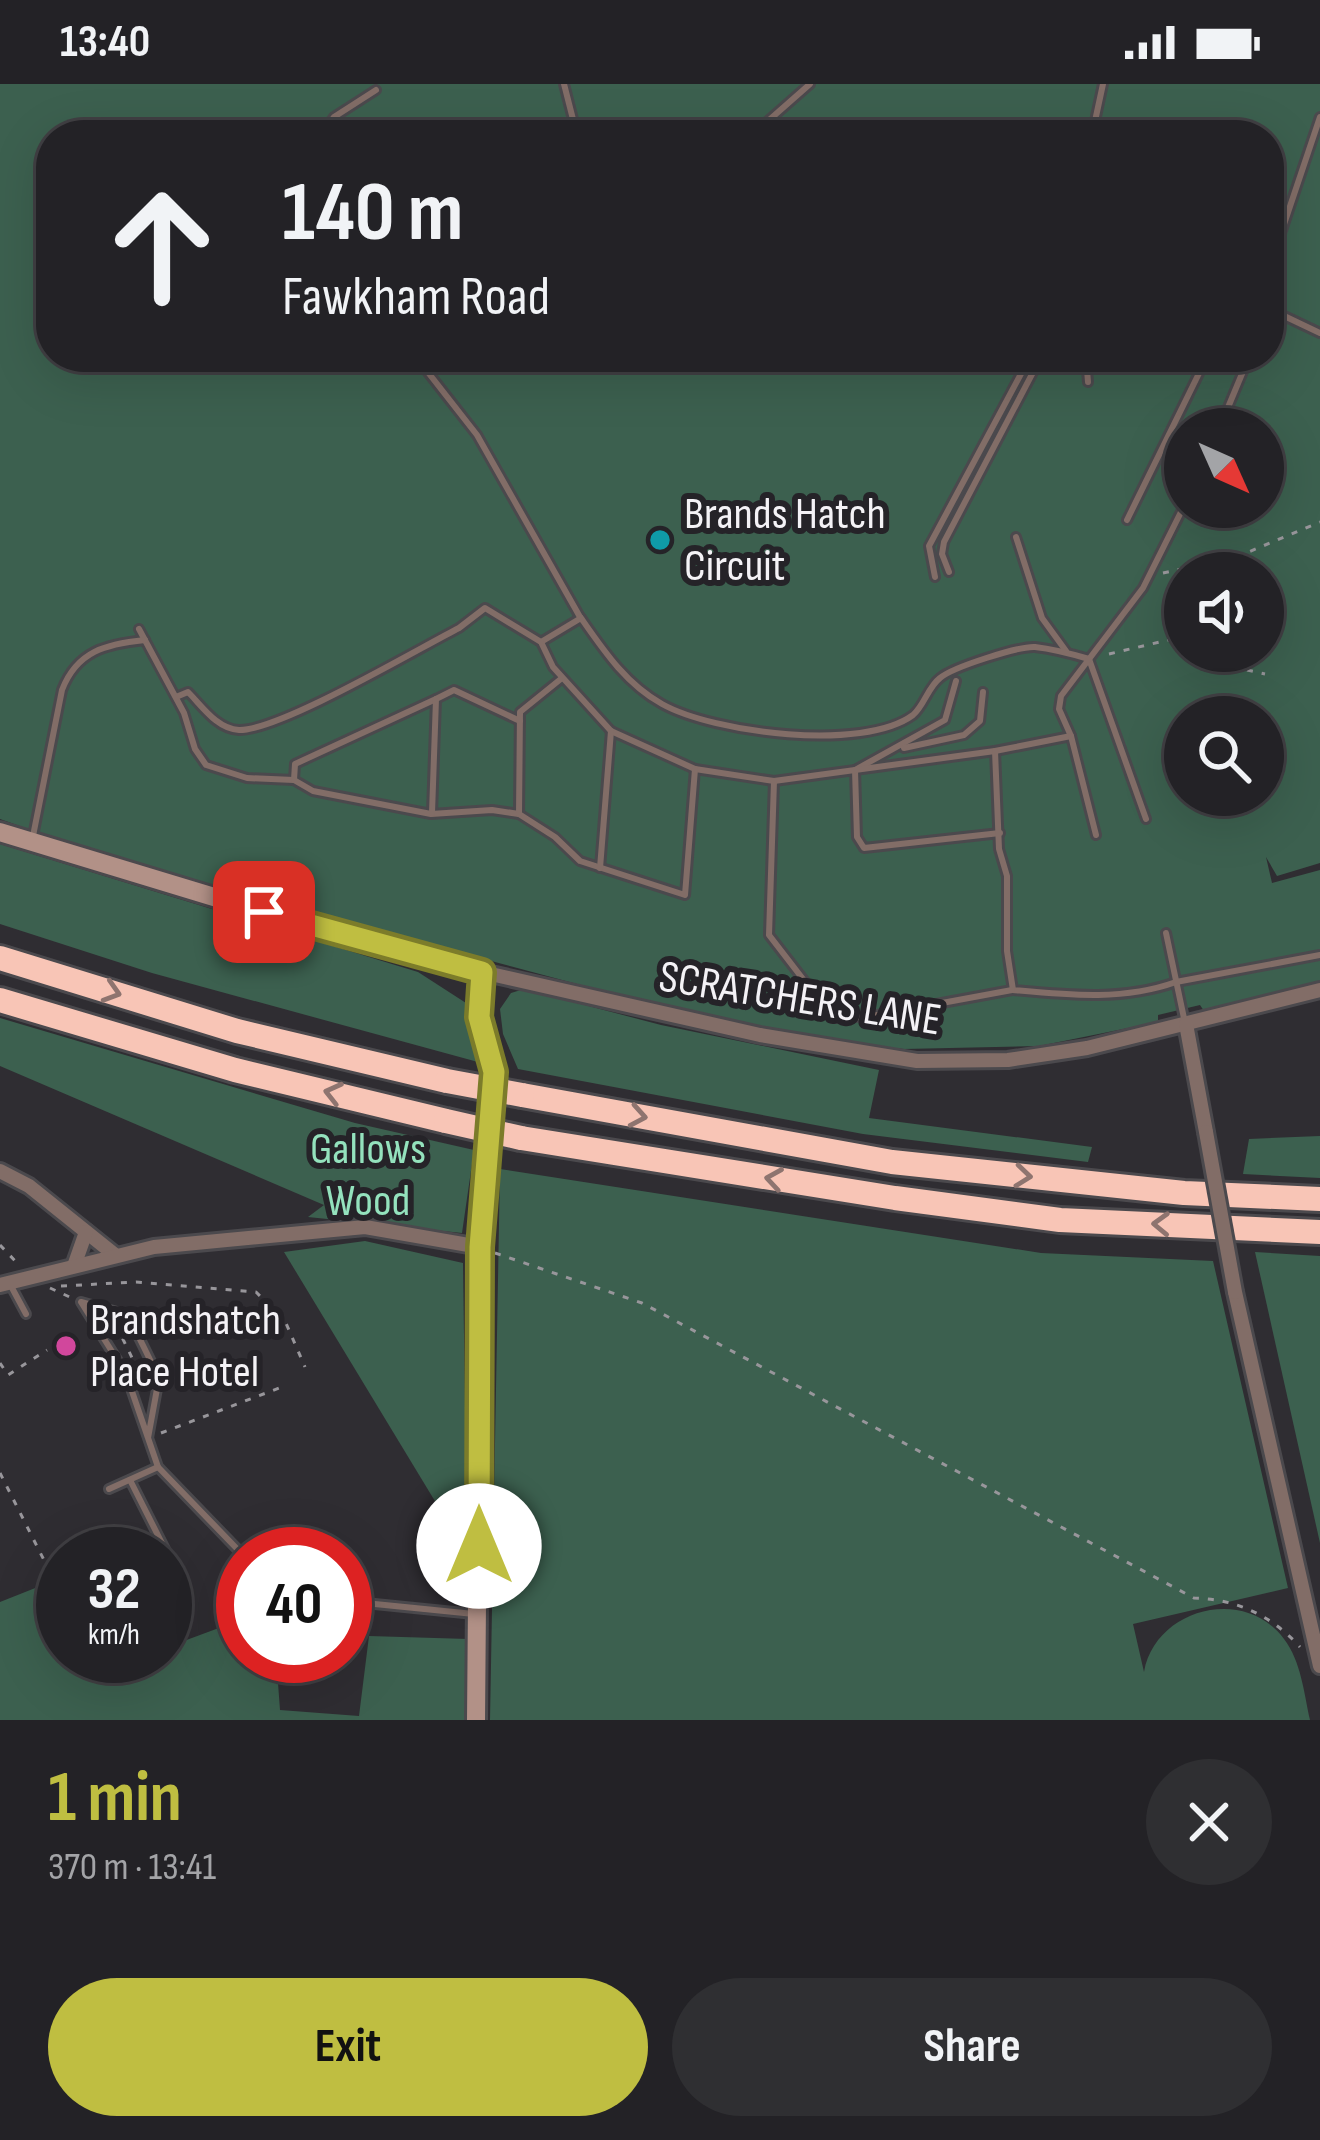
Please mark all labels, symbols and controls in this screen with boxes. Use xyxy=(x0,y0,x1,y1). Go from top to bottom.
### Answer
text: 13:40 xyxy=(60,15,150,70)
text: 140 m xyxy=(282,163,463,264)
icon: ahead xyxy=(84,168,240,324)
text: Fawkham Road xyxy=(282,265,550,330)
north arrow xyxy=(1164,408,1284,528)
map controls xyxy=(1164,408,1284,816)
place label: Brands Hatch Circuit xyxy=(684,487,886,594)
marker: Brands Hatch Circuit xyxy=(647,527,673,553)
button: sound xyxy=(1164,552,1284,672)
button: search xyxy=(1164,696,1284,816)
pin xyxy=(213,861,315,963)
icon: arrive xyxy=(231,879,297,945)
street label: SCRATCHERS LANE xyxy=(655,950,945,1048)
one-way arrow xyxy=(101,978,122,1003)
one-way arrow xyxy=(323,1082,343,1107)
one-way arrow xyxy=(627,1103,647,1128)
park label: Gallows Wood xyxy=(310,1122,426,1229)
one-way arrow xyxy=(1014,1163,1033,1188)
one-way arrow xyxy=(765,1167,785,1192)
one-way arrow xyxy=(1151,1212,1170,1238)
place label: Brandshatch Place Hotel xyxy=(90,1293,281,1400)
marker: Brandshatch Place Hotel xyxy=(53,1333,79,1359)
position arrow xyxy=(416,1483,542,1609)
speed limit sign: 40 xyxy=(216,1527,372,1683)
text: 32 xyxy=(87,1554,141,1626)
text: km/h xyxy=(88,1617,140,1653)
text: 1 min xyxy=(48,1755,182,1842)
button: close xyxy=(1146,1759,1272,1885)
text: 370 m · 13:41 xyxy=(48,1844,216,1891)
button: Exit xyxy=(48,1978,648,2116)
button: Share xyxy=(672,1978,1272,2116)

